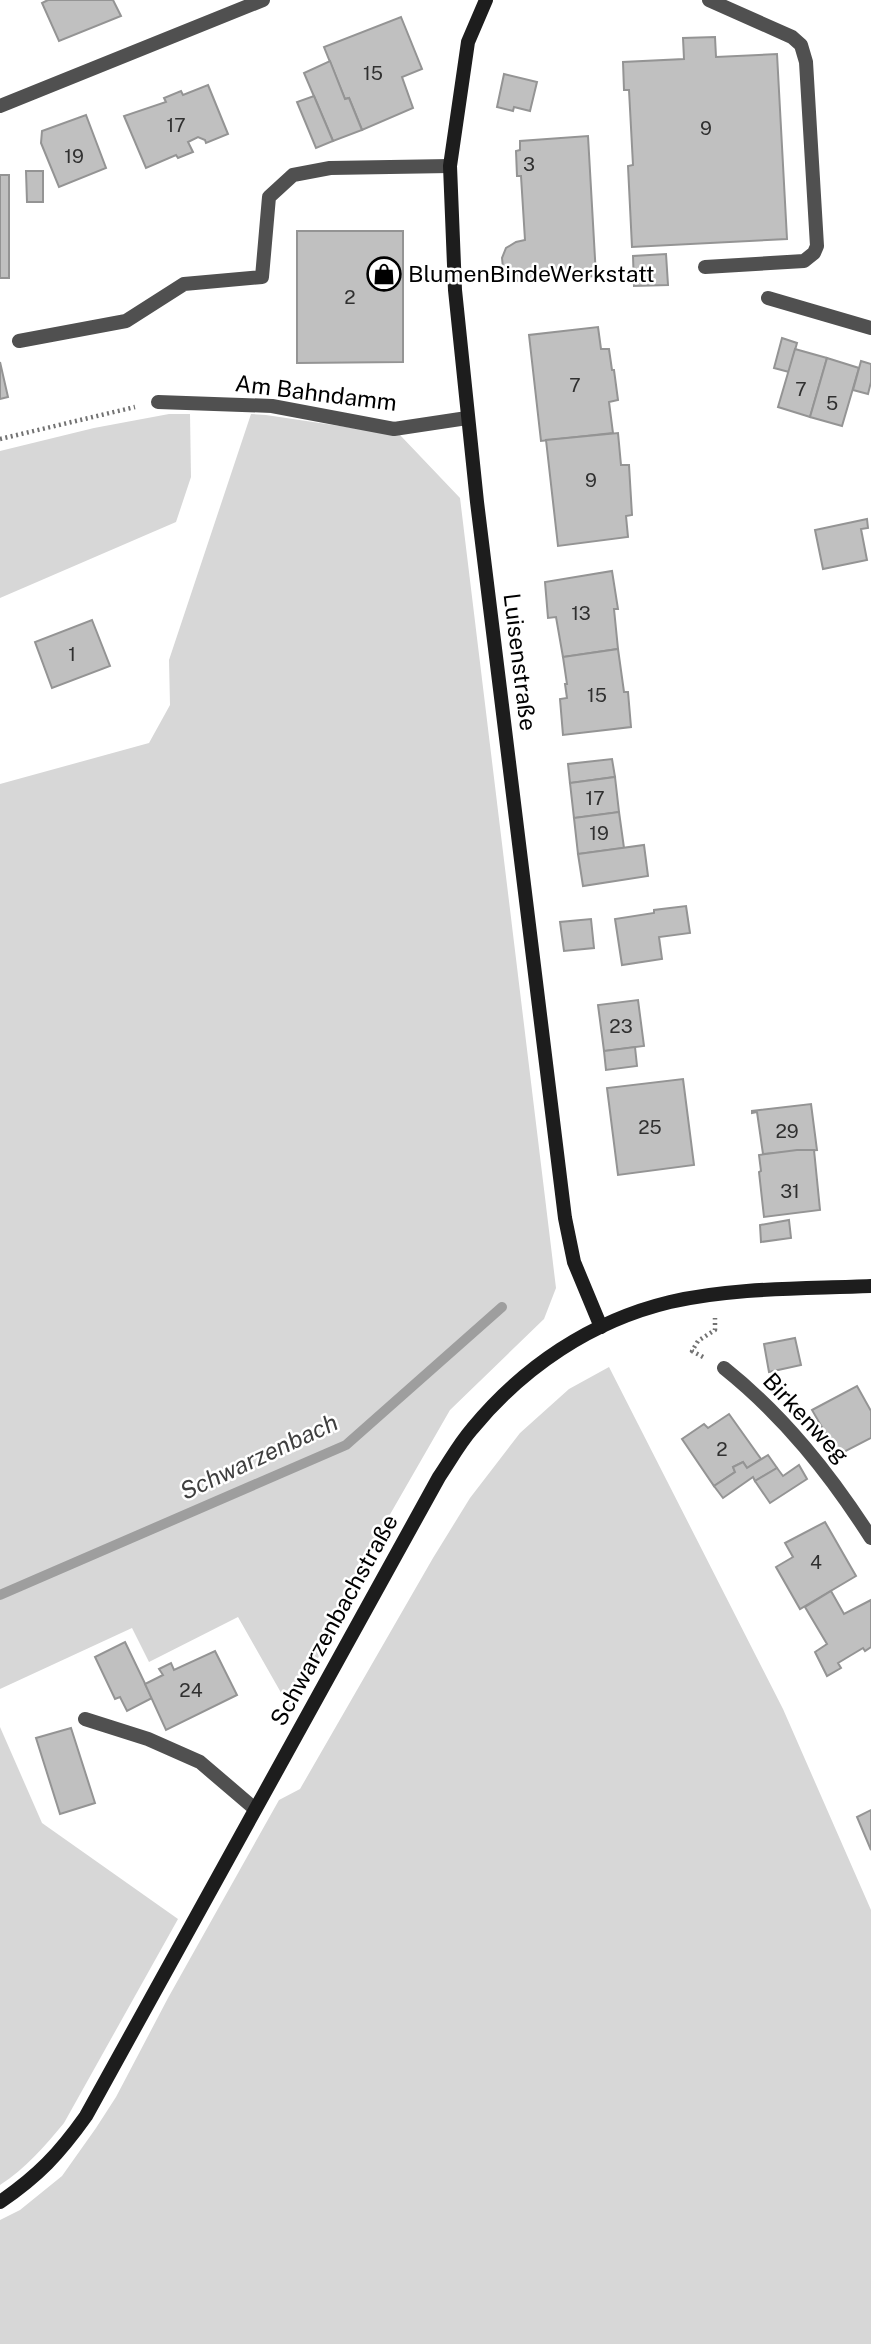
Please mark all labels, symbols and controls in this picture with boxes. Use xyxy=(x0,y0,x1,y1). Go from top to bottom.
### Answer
house number: 15 xyxy=(363,62,383,84)
house number: 17 xyxy=(166,114,186,136)
house number: 9 xyxy=(700,117,712,139)
house number: 19 xyxy=(64,145,84,167)
house number: 3 xyxy=(523,153,535,175)
shop icon: BlumenBindeWerkstatt xyxy=(365,255,403,293)
place label: BlumenBindeWerkstatt xyxy=(408,260,655,287)
house number: 2 xyxy=(344,286,356,308)
street label: Am Bahndamm xyxy=(234,369,398,416)
house number: 7 xyxy=(569,374,581,396)
house number: 7 xyxy=(795,378,807,400)
house number: 5 xyxy=(826,392,838,414)
house number: 9 xyxy=(585,469,597,491)
street label: Luisenstraße xyxy=(499,592,542,732)
house number: 13 xyxy=(571,602,591,624)
house number: 1 xyxy=(68,643,76,665)
house number: 15 xyxy=(587,684,607,706)
house number: 17 xyxy=(585,787,605,809)
house number: 19 xyxy=(589,822,609,844)
house number: 23 xyxy=(609,1015,633,1037)
house number: 25 xyxy=(638,1116,662,1138)
house number: 29 xyxy=(775,1120,799,1142)
house number: 31 xyxy=(780,1180,800,1202)
street label: Birkenweg xyxy=(758,1367,855,1468)
water label: Schwarzenbach xyxy=(175,1407,342,1505)
house number: 2 xyxy=(716,1438,728,1460)
street label: Schwarzenbachstraße xyxy=(264,1509,403,1730)
house number: 4 xyxy=(810,1551,822,1573)
house number: 24 xyxy=(179,1679,203,1701)

